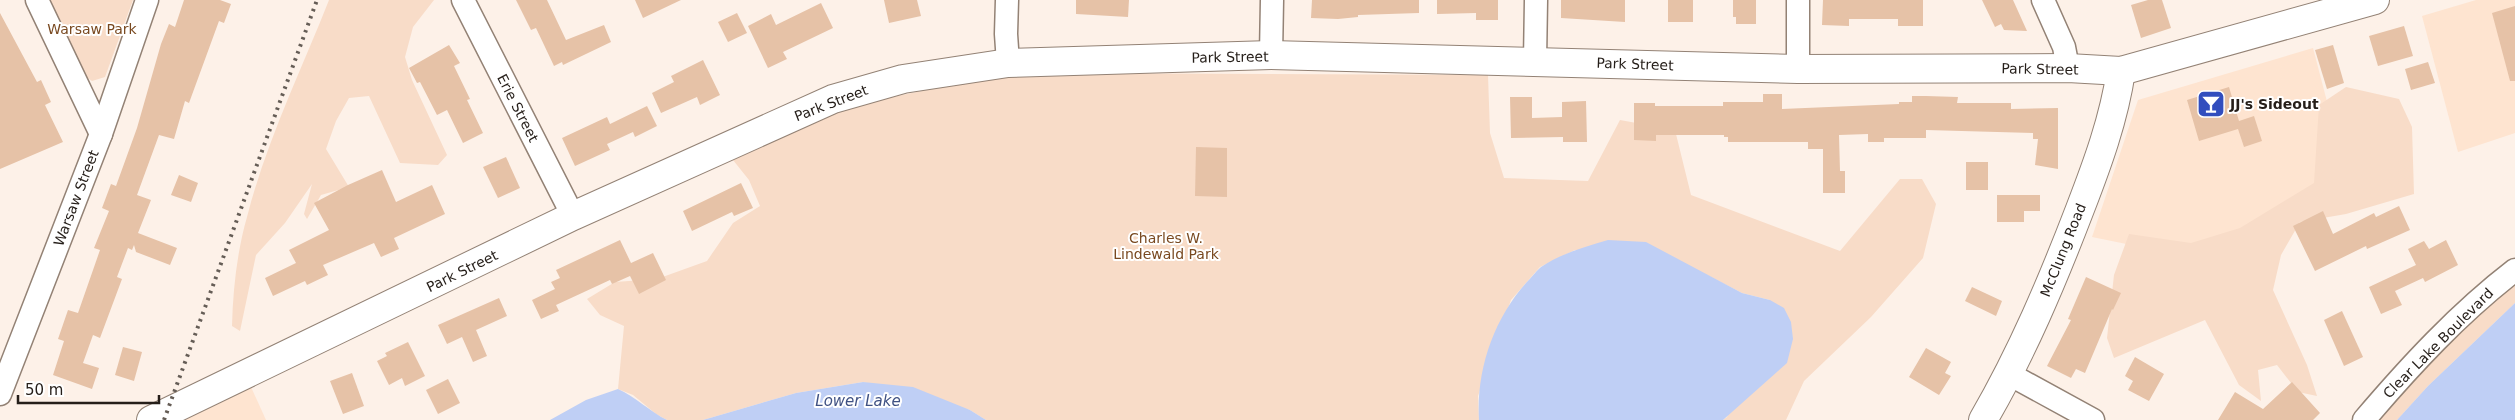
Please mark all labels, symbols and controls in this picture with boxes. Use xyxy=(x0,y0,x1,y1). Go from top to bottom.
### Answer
park label: Warsaw Park xyxy=(47,21,138,37)
street label: Park Street xyxy=(1191,48,1269,66)
street label: Park Street xyxy=(1596,55,1674,73)
street label: Park Street xyxy=(2001,60,2079,78)
street label: Erie Street xyxy=(494,71,542,145)
street label: Park Street xyxy=(792,82,870,124)
bar icon: JJ's Sideout xyxy=(2196,89,2226,119)
place label: JJ's Sideout xyxy=(2229,96,2319,112)
street label: Warsaw Street xyxy=(50,147,102,248)
street label: McClung Road xyxy=(2037,201,2089,299)
park label: Charles W. Lindewald Park xyxy=(1113,230,1220,262)
street label: Park Street xyxy=(424,247,501,295)
street label: Clear Lake Boulevard xyxy=(2380,285,2496,401)
scale bar xyxy=(18,372,159,404)
text: 50 m xyxy=(25,381,63,399)
water label: Lower Lake xyxy=(815,392,901,410)

